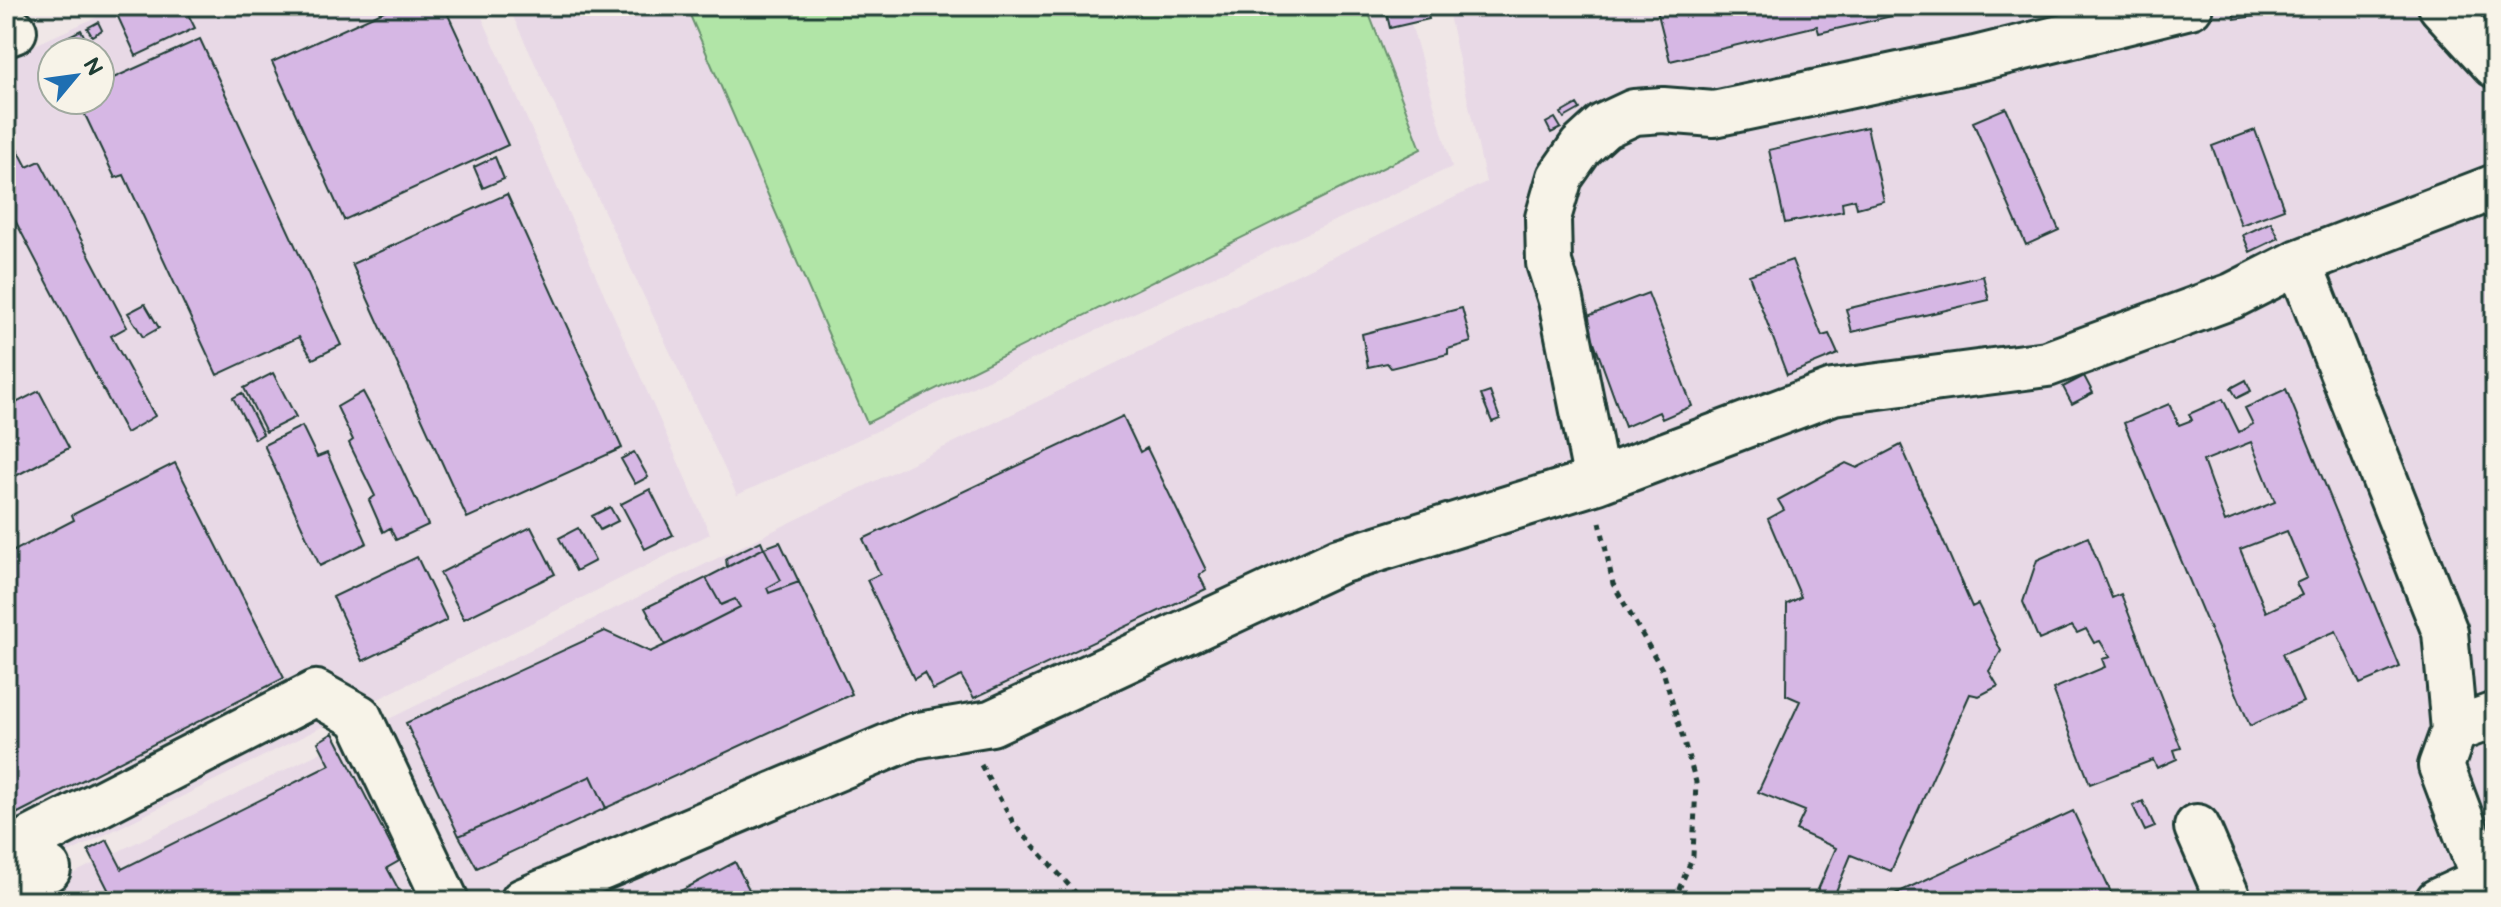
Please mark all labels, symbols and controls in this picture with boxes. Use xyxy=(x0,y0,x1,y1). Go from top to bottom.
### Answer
north arrow xyxy=(36,36,116,116)
text: N xyxy=(76,53,108,81)

